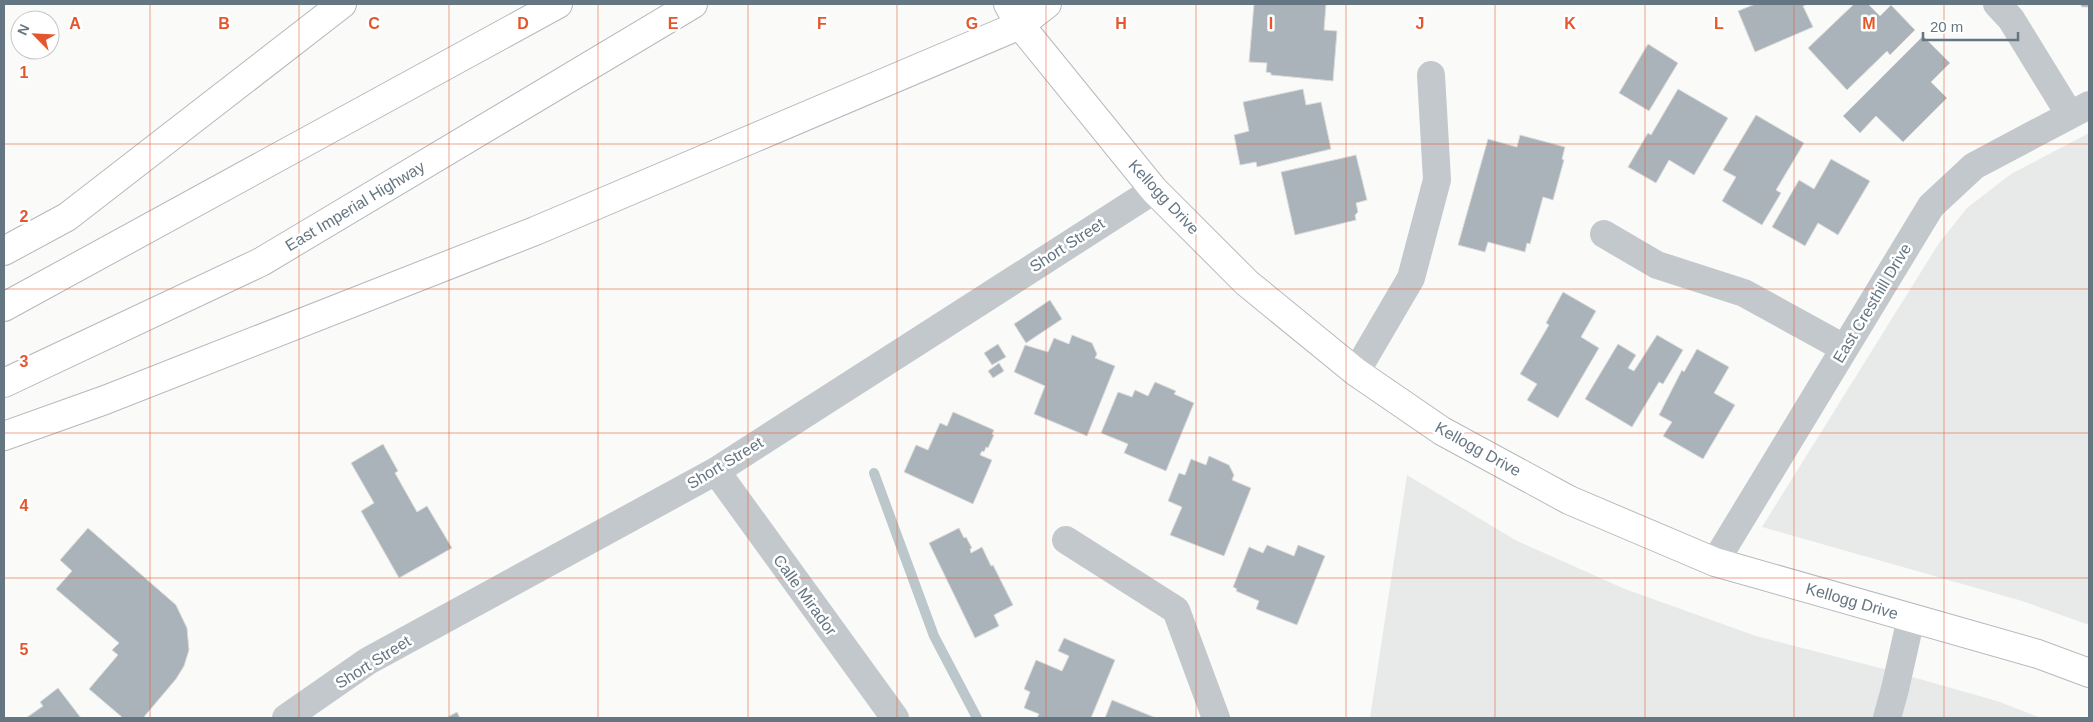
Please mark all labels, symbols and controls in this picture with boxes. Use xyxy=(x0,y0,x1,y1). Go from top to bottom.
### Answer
north arrow xyxy=(10,10,60,60)
scale bar xyxy=(1923,10,2018,42)
text: A xyxy=(69,15,81,32)
text: B xyxy=(218,15,230,32)
text: C xyxy=(368,15,380,32)
text: D xyxy=(517,15,529,32)
text: E xyxy=(668,15,679,32)
text: F xyxy=(817,15,827,32)
text: G xyxy=(966,15,978,32)
text: H xyxy=(1115,15,1127,32)
text: I xyxy=(1269,15,1273,32)
text: J xyxy=(1416,15,1424,32)
text: K xyxy=(1564,15,1576,32)
text: L xyxy=(1714,15,1724,32)
text: M xyxy=(1862,15,1876,32)
text: 20 m xyxy=(1930,18,1963,35)
text: N xyxy=(14,22,32,38)
text: 1 xyxy=(20,64,29,81)
street label: Kellogg Drive xyxy=(1125,156,1203,238)
street label: East Imperial Highway xyxy=(282,158,428,254)
text: 2 xyxy=(20,208,29,225)
street label: Short Street xyxy=(1027,214,1108,275)
street label: East Cresthill Drive xyxy=(1830,240,1914,366)
text: 3 xyxy=(20,353,29,370)
street label: Kellogg Drive xyxy=(1432,418,1524,480)
street label: Short Street xyxy=(684,433,766,492)
text: 4 xyxy=(20,497,29,514)
street label: Calle Mirador xyxy=(770,552,840,639)
street label: Kellogg Drive xyxy=(1804,580,1900,622)
street label: Short Street xyxy=(332,632,414,692)
text: 5 xyxy=(20,641,29,658)

